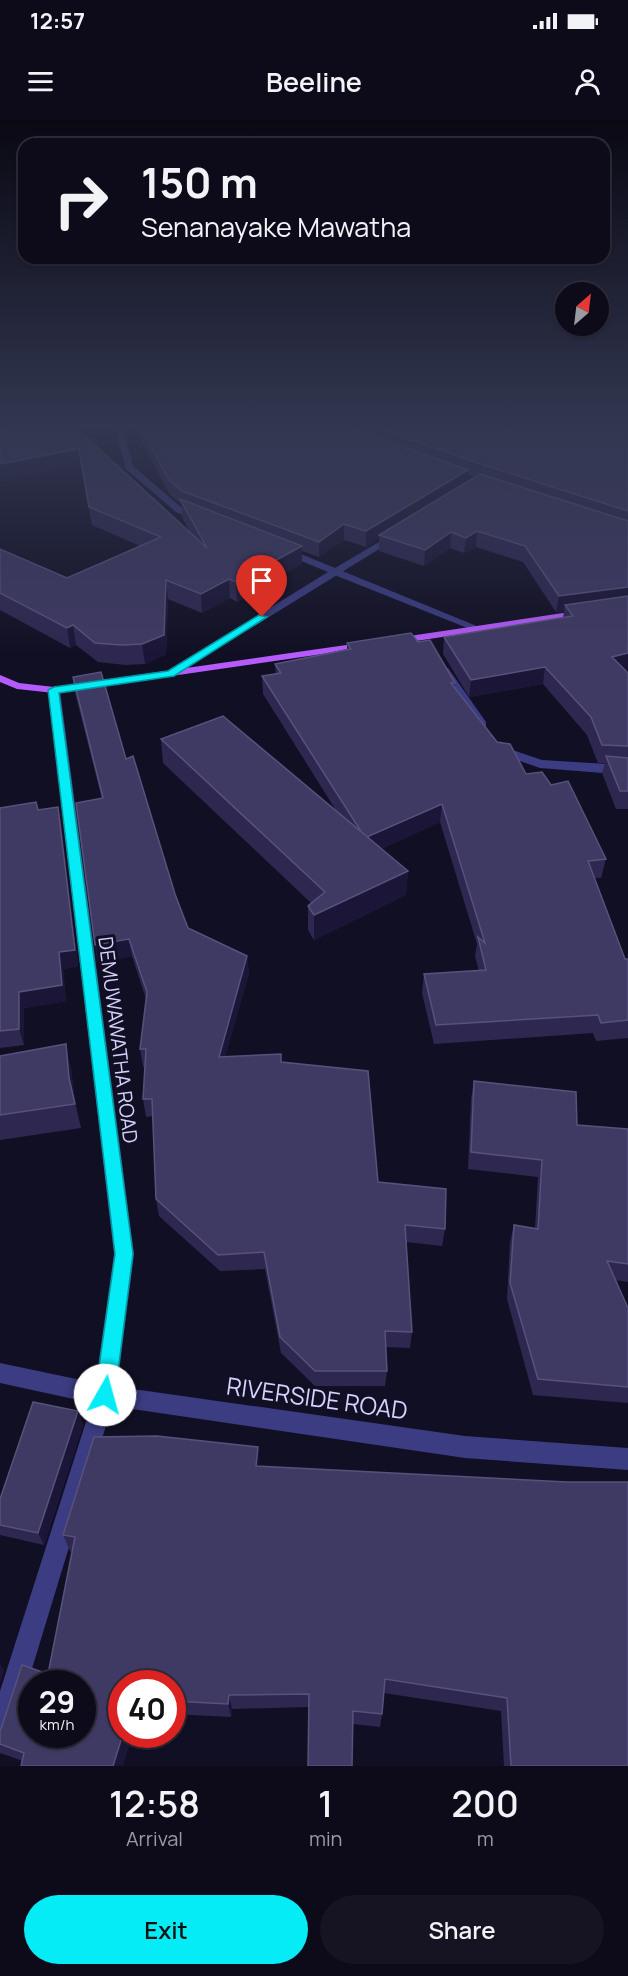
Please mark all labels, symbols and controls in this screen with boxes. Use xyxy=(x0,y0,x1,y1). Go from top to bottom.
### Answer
text: 12:57 xyxy=(30,6,85,36)
text: Beeline xyxy=(266,63,362,100)
icon: menu xyxy=(24,65,57,98)
icon: person xyxy=(571,65,604,98)
text: 150 m xyxy=(141,153,258,211)
icon: right xyxy=(42,162,120,240)
text: Senanayake Mawatha xyxy=(141,208,411,245)
north arrow xyxy=(555,282,609,336)
map controls xyxy=(555,282,609,336)
pin xyxy=(236,555,287,617)
icon: arrive xyxy=(245,564,278,597)
street label: DEMUWAWATHA ROAD xyxy=(92,935,145,1145)
position arrow xyxy=(73,1363,137,1427)
street label: RIVERSIDE ROAD xyxy=(225,1368,410,1427)
speed limit sign: 40 xyxy=(108,1670,186,1748)
text: 29 xyxy=(39,1681,75,1722)
text: km/h xyxy=(40,1714,74,1735)
text: 12:58 xyxy=(109,1779,200,1828)
text: 1 xyxy=(318,1779,333,1828)
text: 200 xyxy=(452,1779,519,1828)
text: Arrival xyxy=(126,1825,183,1852)
text: min xyxy=(309,1825,342,1852)
text: m xyxy=(477,1825,494,1852)
button: Exit xyxy=(24,1895,308,1964)
button: Share xyxy=(320,1895,604,1964)

